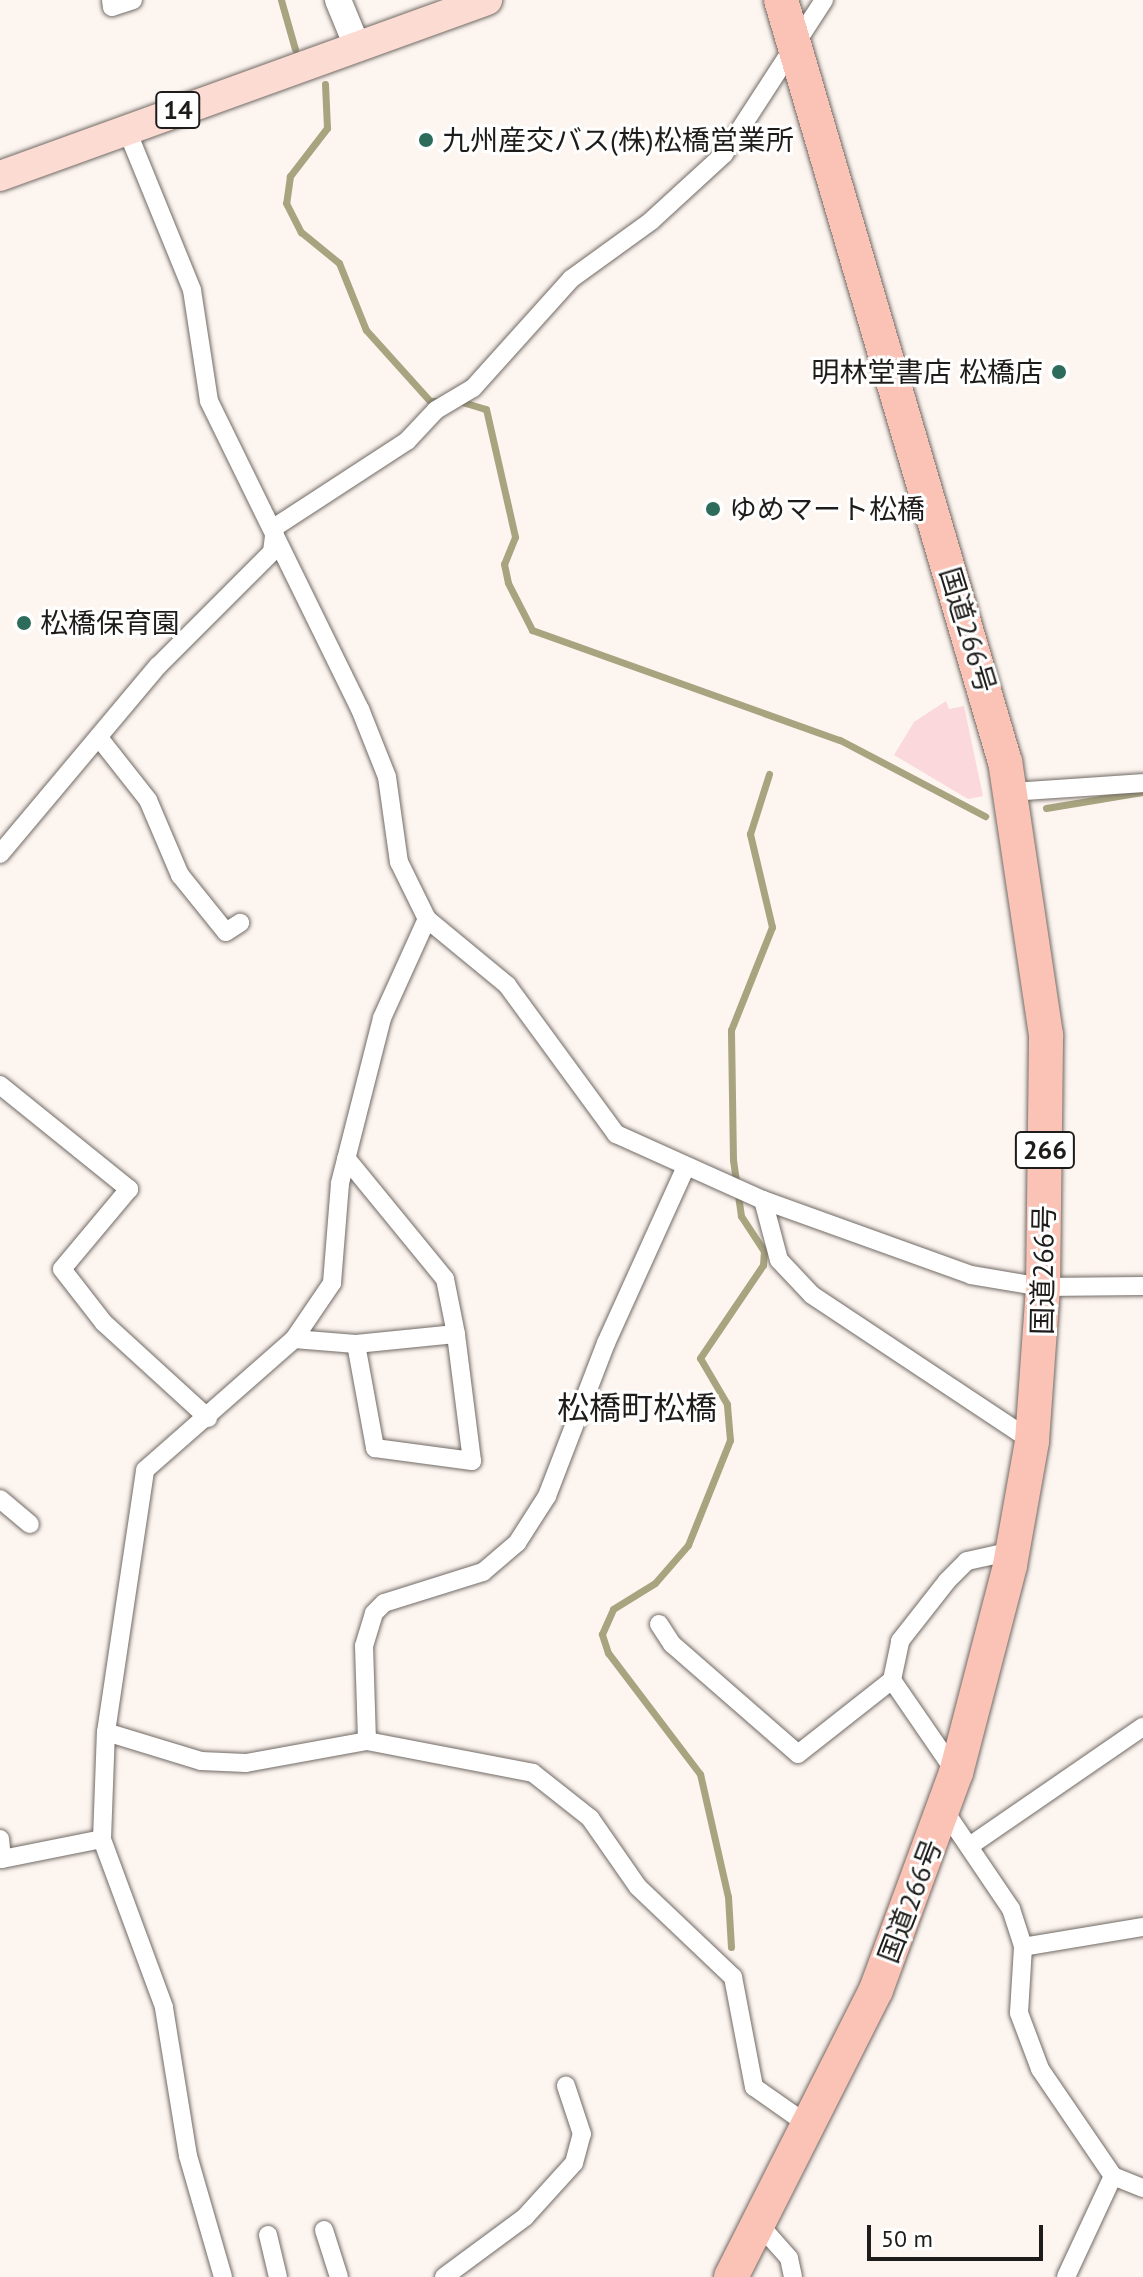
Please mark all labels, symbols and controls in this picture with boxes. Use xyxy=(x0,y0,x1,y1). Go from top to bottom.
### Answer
road number: 14 xyxy=(154,88,202,132)
place label: 九州産交バス(株)松橋営業所 xyxy=(442,123,794,157)
marker: 九州産交バス(株)松橋営業所 xyxy=(417,131,435,149)
place label: 明林堂書店 松橋店 xyxy=(812,355,1043,389)
marker: 明林堂書店 松橋店 xyxy=(1050,363,1068,381)
place label: ゆめマート松橋 xyxy=(729,492,925,526)
marker: ゆめマート松橋 xyxy=(704,500,722,518)
street label: 国道266号 xyxy=(933,563,1003,697)
place label: 松橋保育園 xyxy=(40,606,180,640)
marker: 松橋保育園 xyxy=(15,614,33,632)
road number: 266 xyxy=(1013,1128,1077,1172)
street label: 国道266号 xyxy=(1025,1205,1061,1335)
district label: 松橋町松橋 xyxy=(557,1388,717,1426)
street label: 国道266号 xyxy=(871,1834,949,1968)
scale bar xyxy=(871,2209,1047,2259)
text: 50 m xyxy=(881,2223,933,2254)

